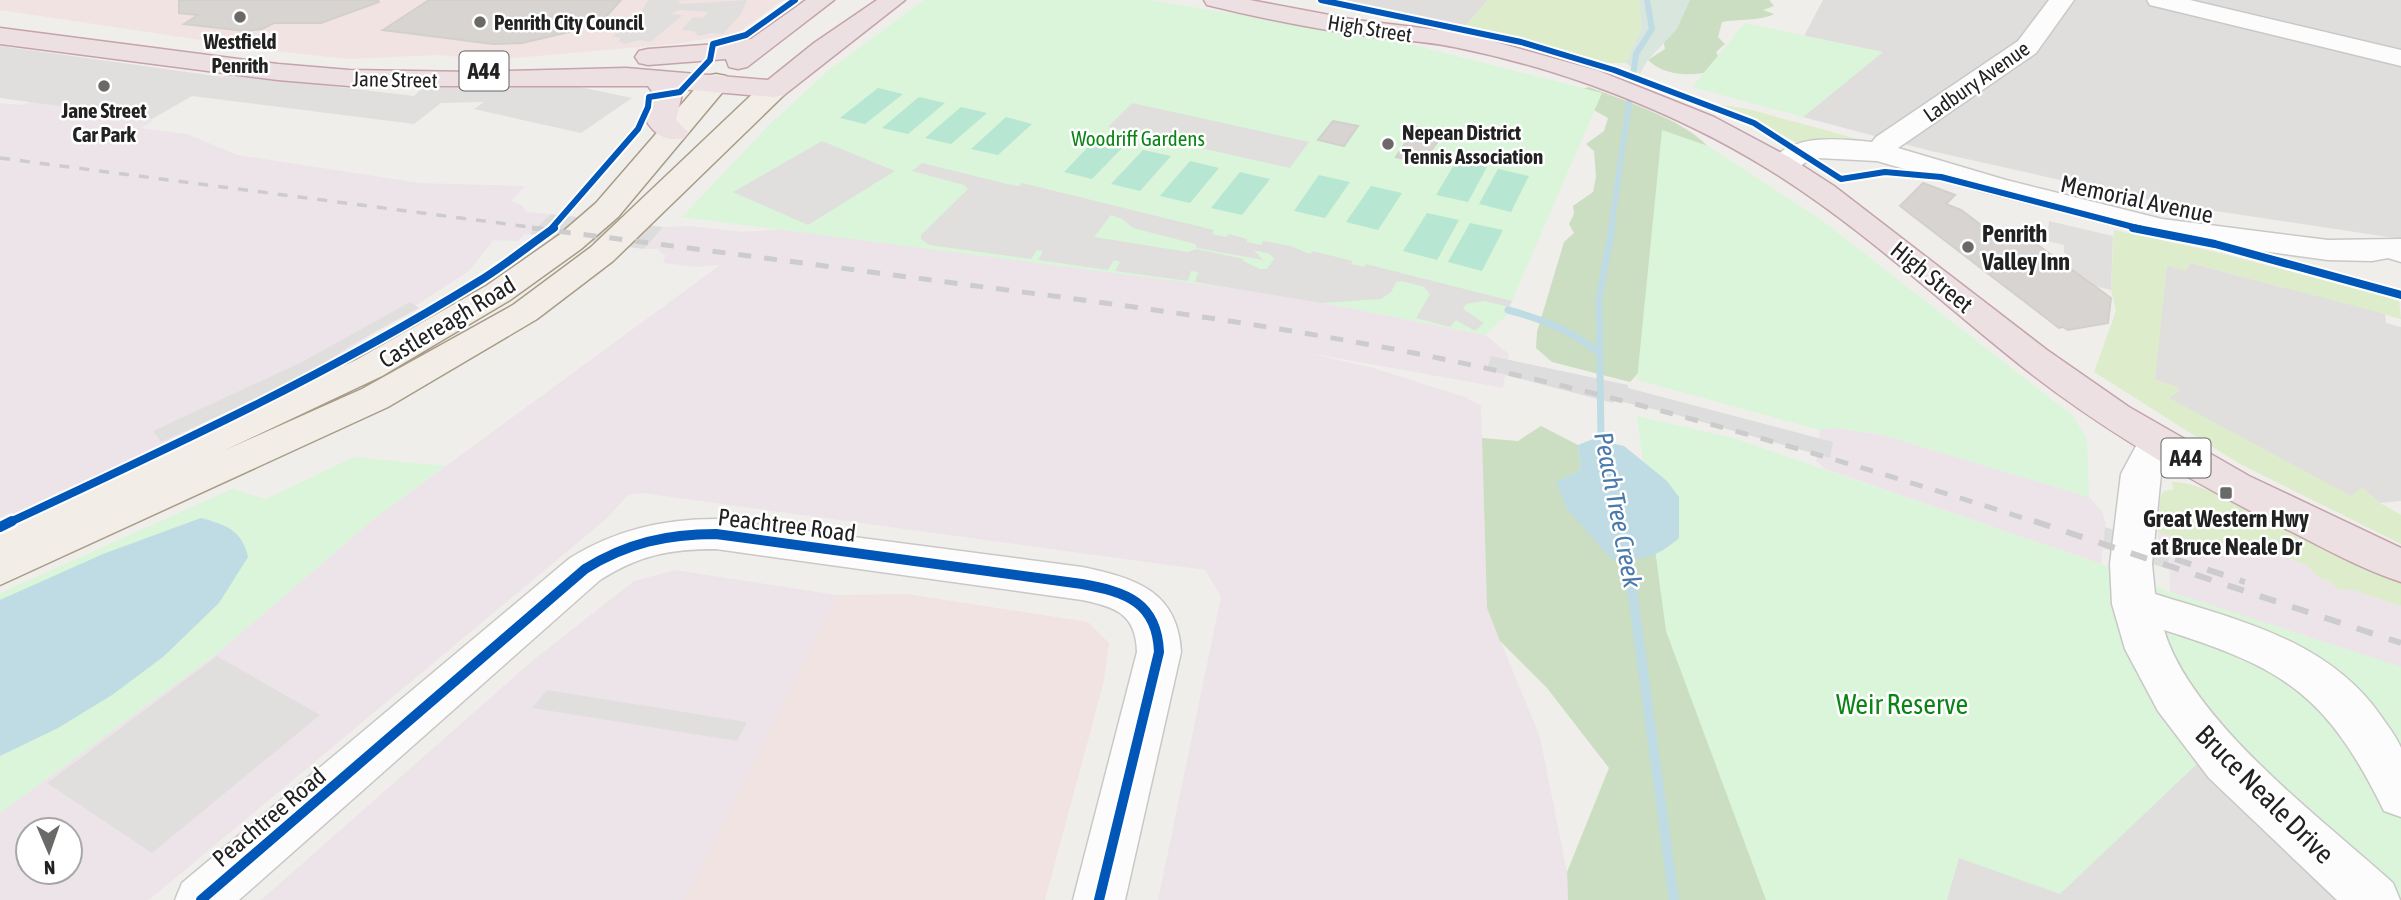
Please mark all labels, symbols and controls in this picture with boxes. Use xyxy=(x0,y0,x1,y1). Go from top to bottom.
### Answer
marker: Westfield Penrith xyxy=(232,9,248,25)
street label: High Street xyxy=(1326,9,1414,47)
place label: Penrith City Council xyxy=(494,10,644,34)
marker: Penrith City Council xyxy=(472,14,488,30)
place label: Westfield Penrith xyxy=(202,29,277,77)
street label: Ladbury Avenue xyxy=(1918,36,2034,126)
road number: A44 xyxy=(460,52,508,90)
street label: Jane Street xyxy=(352,66,438,92)
marker: Jane Street Car Park xyxy=(96,78,112,94)
place label: Jane Street Car Park xyxy=(60,98,147,146)
place label: Nepean District Tennis Association xyxy=(1402,120,1543,168)
park label: Woodriff Gardens xyxy=(1071,126,1205,150)
marker: Nepean District Tennis Association xyxy=(1380,136,1396,152)
street label: Memorial Avenue xyxy=(2058,170,2216,228)
place label: Penrith Valley Inn xyxy=(1981,220,2070,275)
street label: High Street xyxy=(1886,236,1978,318)
marker: Penrith Valley Inn xyxy=(1960,239,1976,255)
street label: Castlereagh Road xyxy=(374,271,520,373)
water label: Peach Tree Creek xyxy=(1588,430,1648,591)
road number: A44 xyxy=(2162,438,2210,478)
marker: Great Western Hwy at Bruce Neale Dr xyxy=(2218,485,2234,501)
street label: Peachtree Road xyxy=(716,503,858,547)
place label: Great Western Hwy at Bruce Neale Dr xyxy=(2143,505,2309,560)
park label: Weir Reserve xyxy=(1836,688,1968,720)
street label: Bruce Neale Drive xyxy=(2189,718,2341,870)
street label: Peachtree Road xyxy=(207,762,331,872)
north arrow xyxy=(14,816,84,886)
text: N xyxy=(44,857,56,879)

